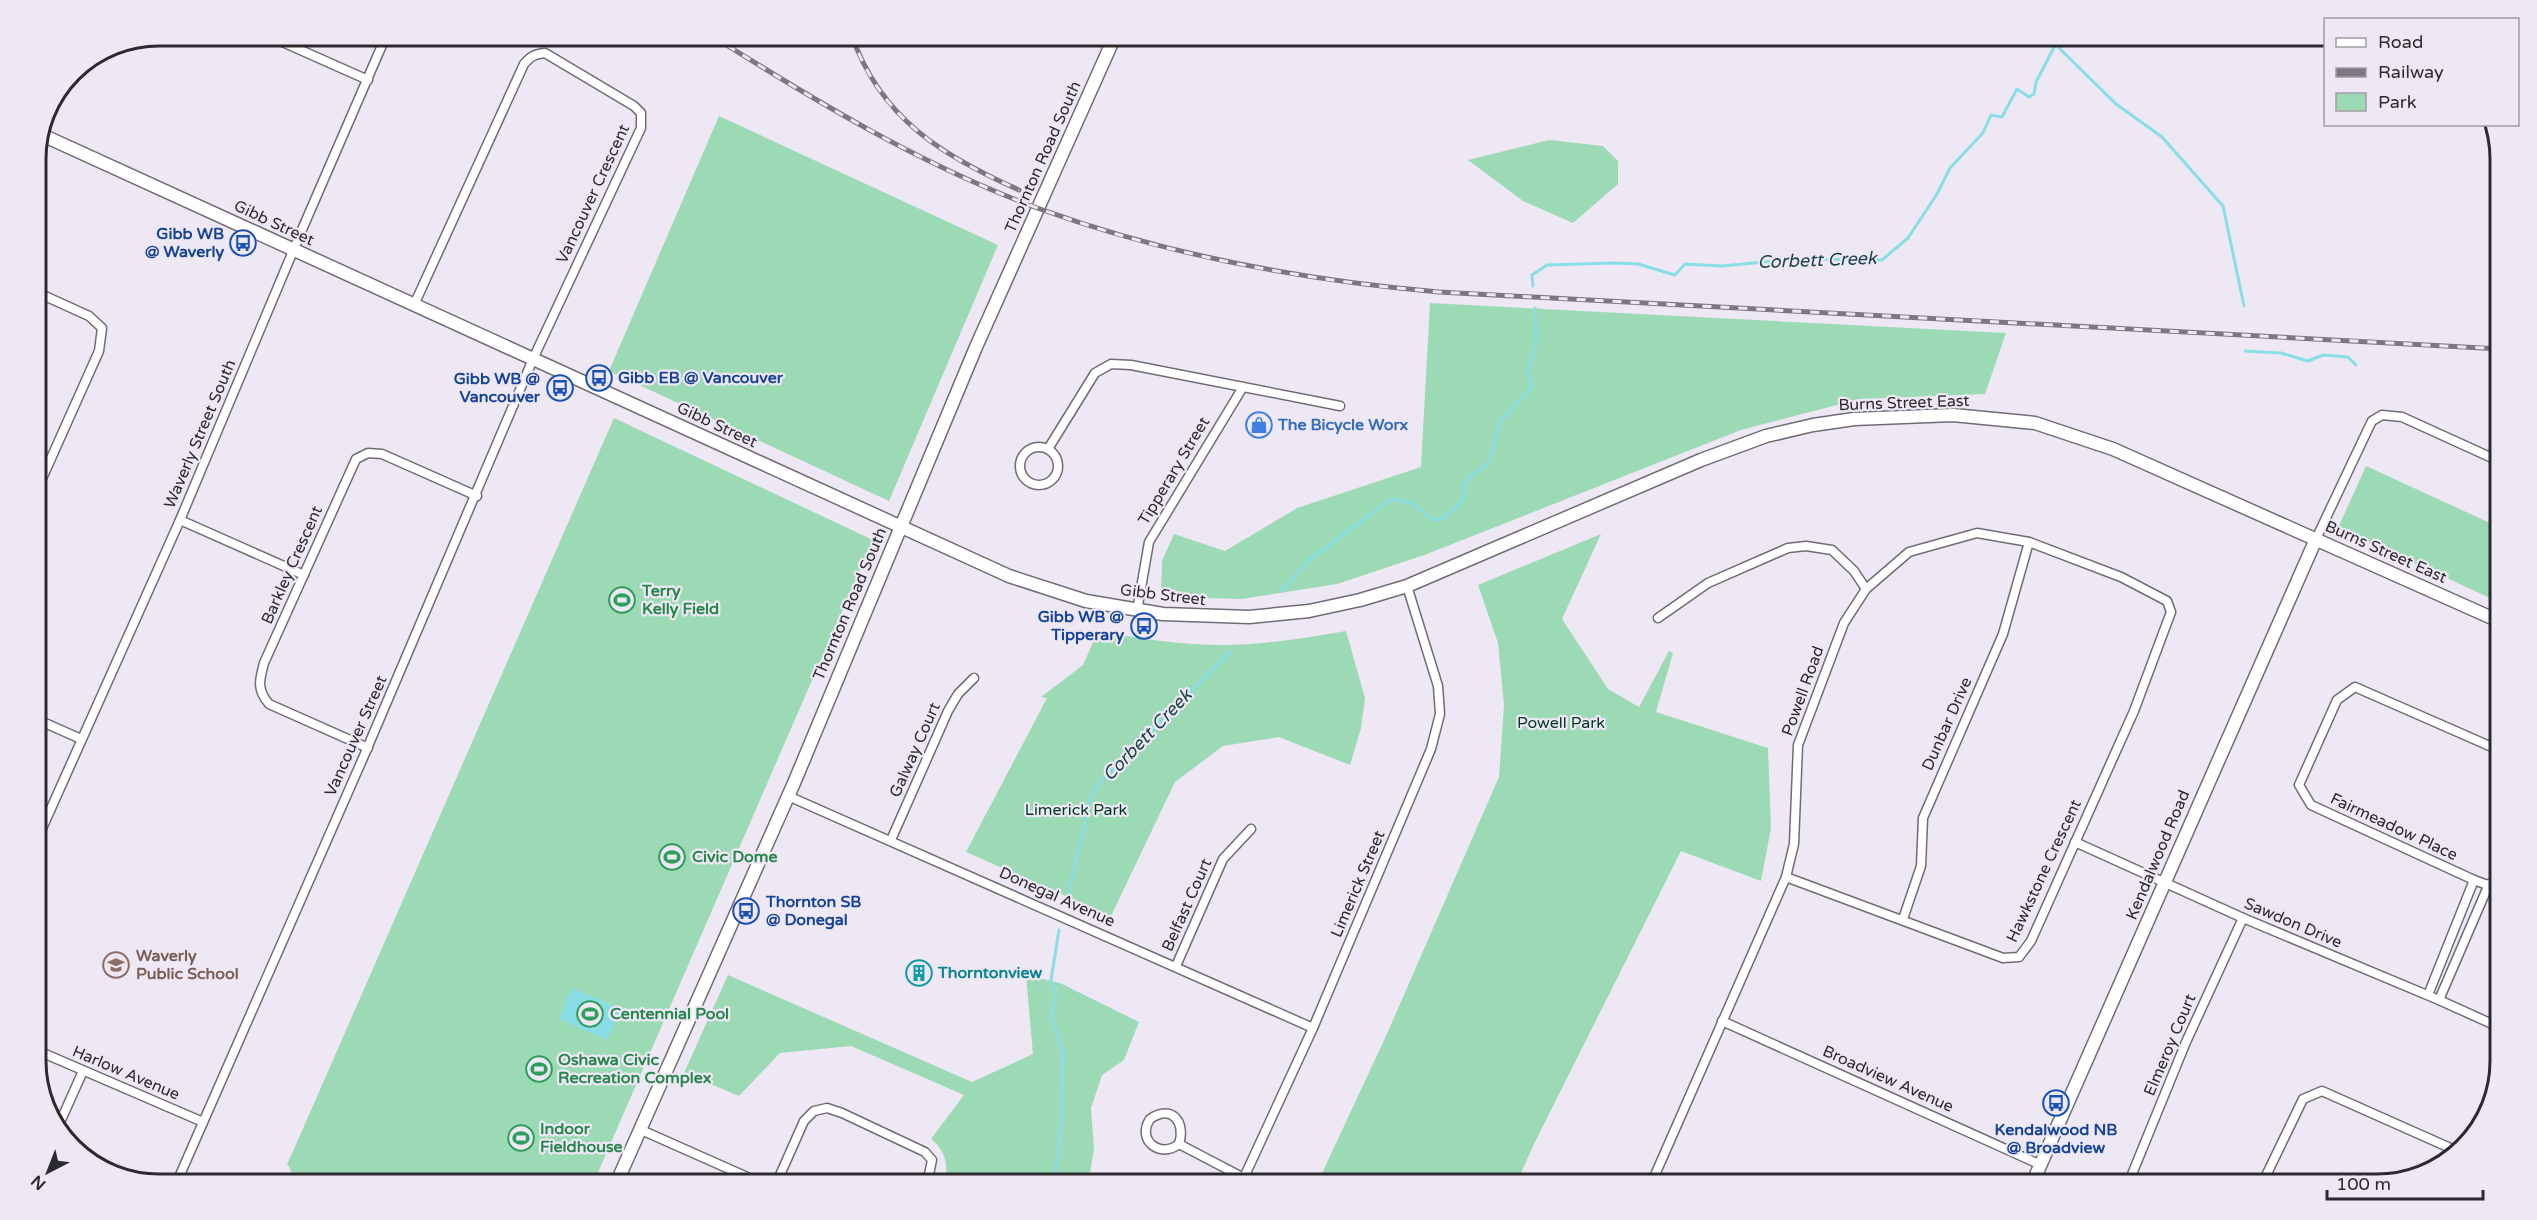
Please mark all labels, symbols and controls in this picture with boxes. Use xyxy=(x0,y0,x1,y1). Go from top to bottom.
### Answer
legend xyxy=(2324,18,2519,126)
text: Road xyxy=(2378,31,2423,53)
text: Railway xyxy=(2378,61,2444,83)
street label: Thornton Road South xyxy=(1001,78,1085,236)
text: Park xyxy=(2378,91,2417,113)
street label: Vancouver Crescent xyxy=(552,121,634,267)
street label: Gibb Street xyxy=(231,196,317,250)
place label: Gibb WB @ Waverly xyxy=(145,224,224,262)
bus stop icon: Gibb WB @ Waverly xyxy=(228,228,258,258)
water label: Corbett Creek xyxy=(1757,247,1878,273)
street label: Waverly Street South xyxy=(160,357,240,511)
bus stop icon: Gibb EB @ Vancouver xyxy=(584,363,614,393)
place label: Gibb EB @ Vancouver xyxy=(618,368,784,388)
place label: Gibb WB @ Vancouver xyxy=(454,369,541,407)
bus stop icon: Gibb WB @ Vancouver xyxy=(545,373,575,403)
street label: Burns Street East xyxy=(1838,391,1970,415)
street label: Gibb Street xyxy=(674,398,760,452)
shop icon: The Bicycle Worx xyxy=(1244,410,1274,440)
street label: Tipperary Street xyxy=(1134,413,1214,529)
place label: The Bicycle Worx xyxy=(1277,415,1409,435)
street label: Barkley Crescent xyxy=(257,503,327,627)
street label: Burns Street East xyxy=(2322,516,2450,588)
street label: Thornton Road South xyxy=(809,525,891,683)
street label: Gibb Street xyxy=(1119,580,1207,610)
place label: Terry Kelly Field xyxy=(641,581,719,619)
sports icon: Terry Kelly Field xyxy=(607,585,637,615)
place label: Gibb WB @ Tipperary xyxy=(1038,607,1124,645)
bus stop icon: Gibb WB @ Tipperary xyxy=(1129,611,1159,641)
street label: Powell Road xyxy=(1778,643,1828,739)
street label: Vancouver Street xyxy=(320,672,392,800)
street label: Dunbar Drive xyxy=(1917,674,1977,774)
water label: Corbett Creek xyxy=(1098,684,1197,786)
street label: Galway Court xyxy=(885,699,945,801)
park label: Powell Park xyxy=(1517,713,1605,733)
street label: Kendalwood Road xyxy=(2122,787,2194,923)
street label: Fairmeadow Place xyxy=(2327,789,2461,865)
street label: Hawkstone Crescent xyxy=(2002,796,2086,946)
park label: Limerick Park xyxy=(1025,800,1128,820)
street label: Limerick Street xyxy=(1326,828,1390,940)
sports icon: Civic Dome xyxy=(657,842,687,872)
place label: Civic Dome xyxy=(692,847,777,867)
street label: Belfast Court xyxy=(1158,856,1216,954)
street label: Donegal Avenue xyxy=(996,862,1118,932)
place label: Thornton SB @ Donegal xyxy=(765,892,861,930)
street label: Sawdon Drive xyxy=(2241,893,2345,953)
bus stop icon: Thornton SB @ Donegal xyxy=(731,896,761,926)
place label: Waverly Public School xyxy=(136,946,239,984)
school or university icon: Waverly Public School xyxy=(101,950,131,980)
building icon: Thorntonview xyxy=(904,958,934,988)
place label: Thorntonview xyxy=(937,963,1043,983)
street label: Elmeroy Court xyxy=(2140,991,2200,1099)
sports icon: Centennial Pool xyxy=(575,999,605,1029)
place label: Centennial Pool xyxy=(610,1004,729,1024)
street label: Harlow Avenue xyxy=(69,1041,183,1105)
street label: Broadview Avenue xyxy=(1819,1041,1957,1117)
place label: Oshawa Civic Recreation Complex xyxy=(558,1050,712,1088)
sports icon: Oshawa Civic Recreation Complex xyxy=(524,1054,554,1084)
bus stop icon: Kendalwood NB @ Broadview xyxy=(2041,1088,2071,1118)
place label: Indoor Fieldhouse xyxy=(540,1119,623,1157)
place label: Kendalwood NB @ Broadview xyxy=(1995,1120,2117,1158)
sports icon: Indoor Fieldhouse xyxy=(506,1123,536,1153)
north arrow xyxy=(18,1142,78,1202)
scale bar xyxy=(2327,1163,2483,1201)
text: N xyxy=(27,1171,50,1194)
text: 100 m xyxy=(2336,1173,2391,1195)

